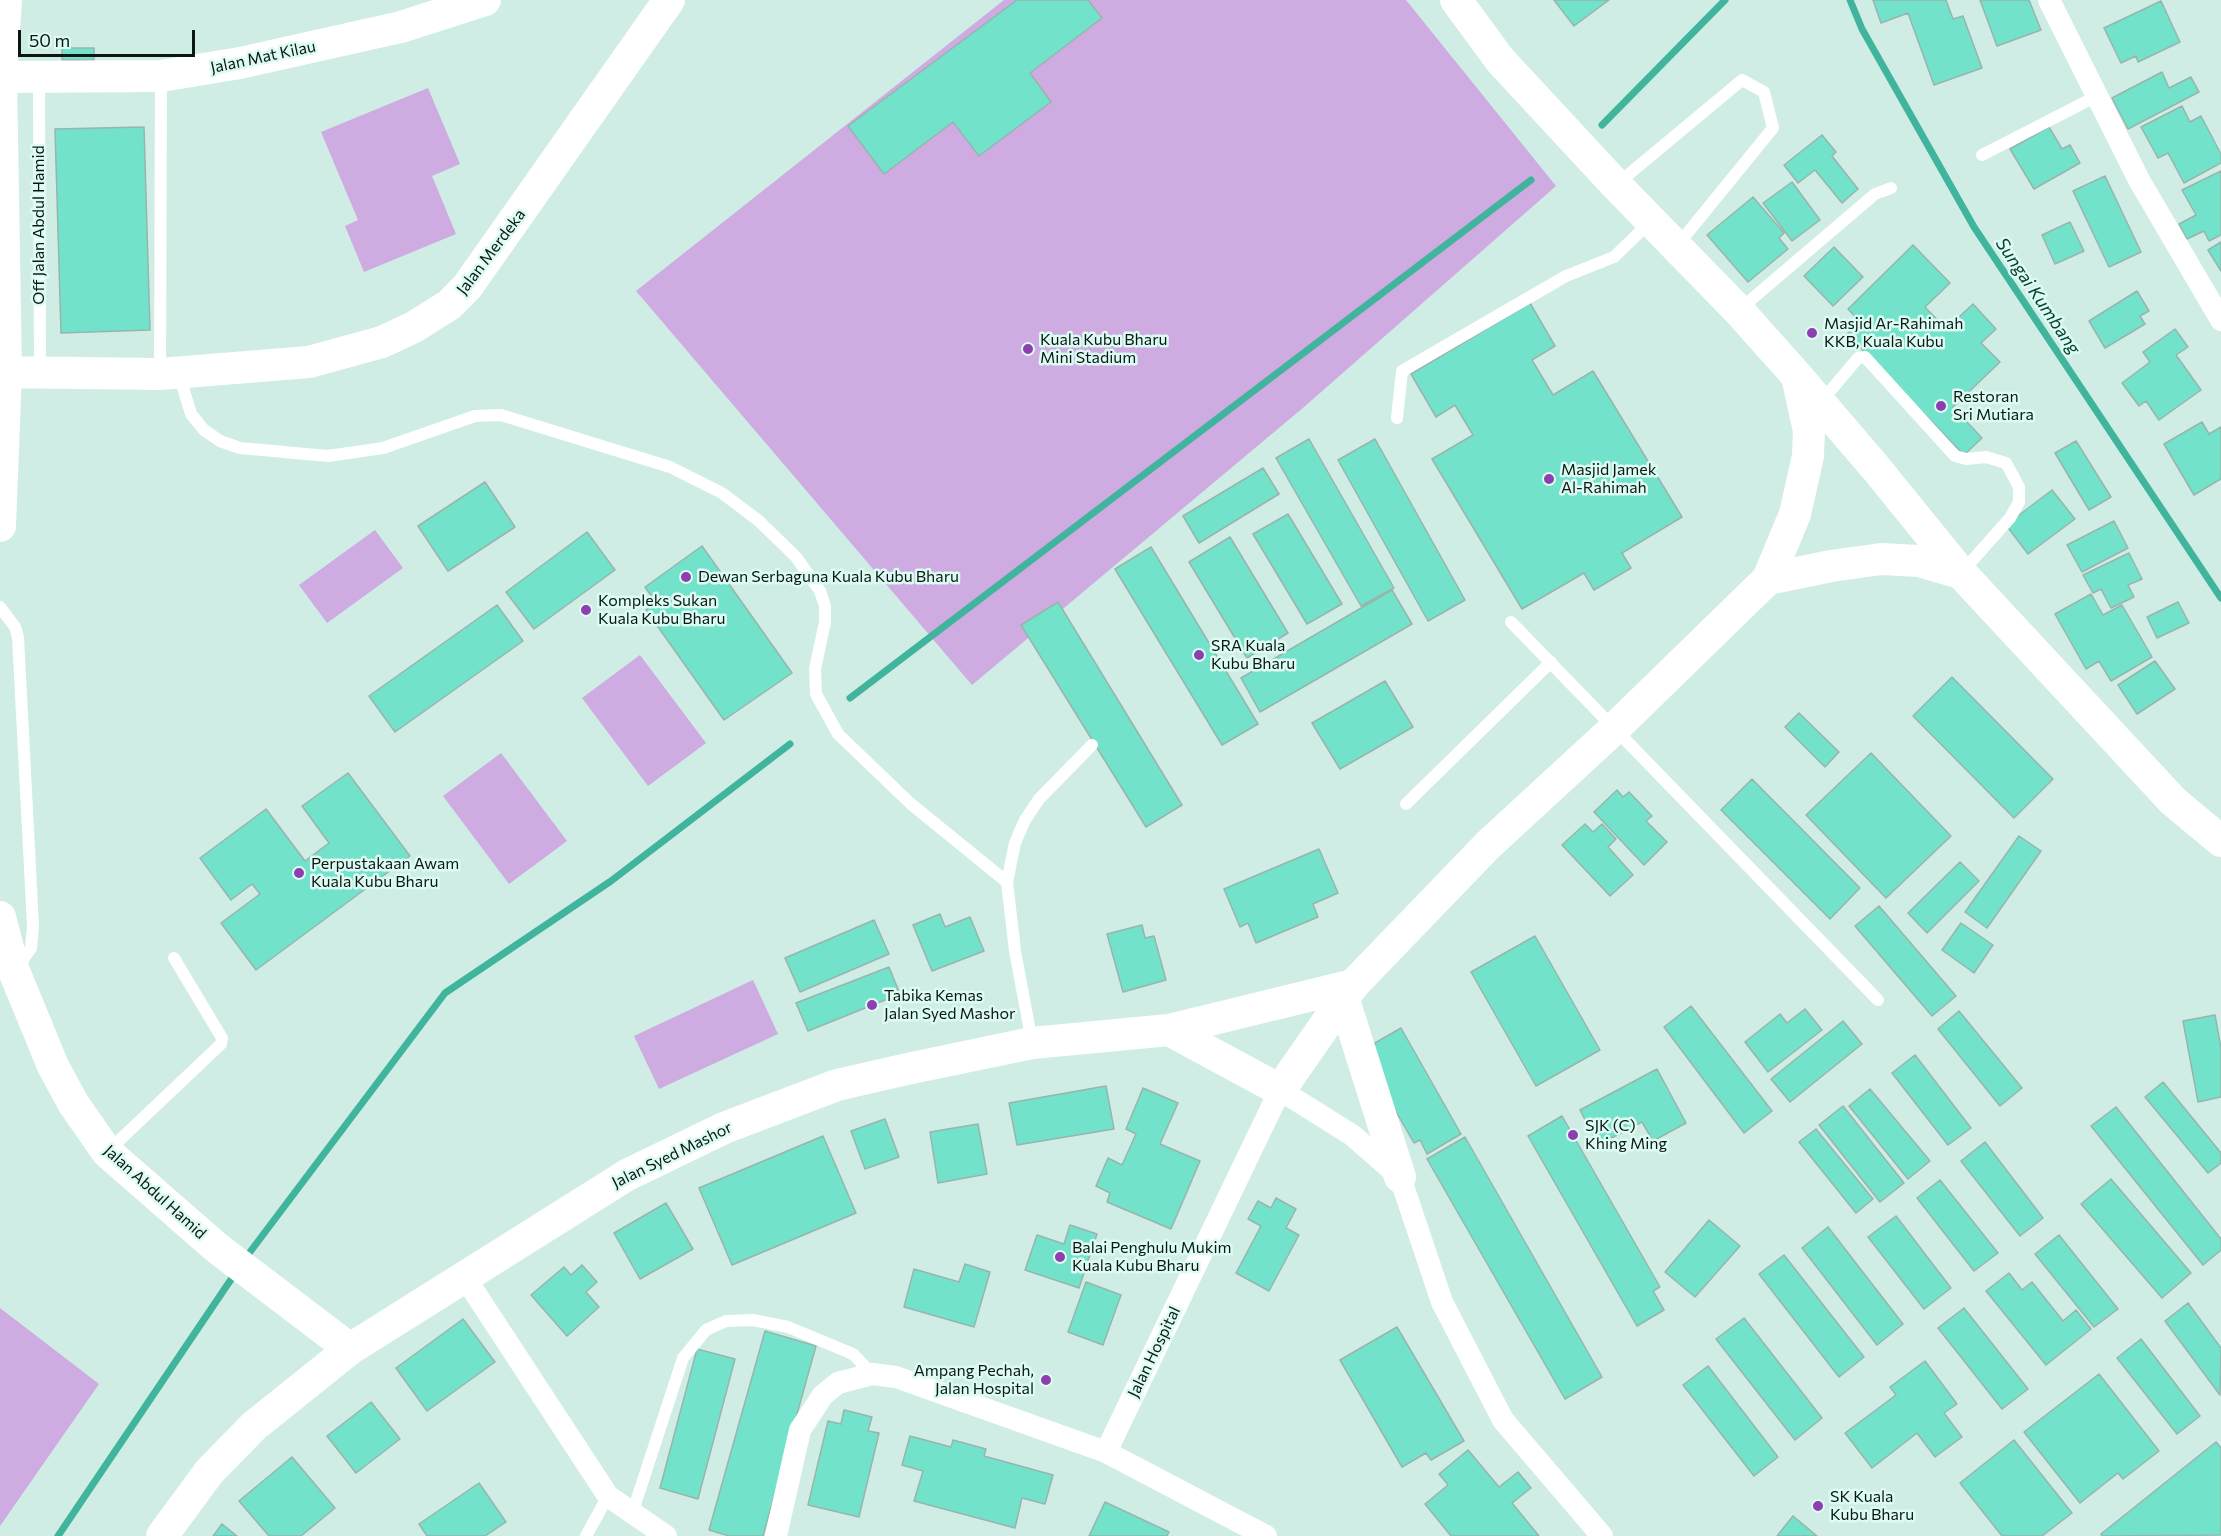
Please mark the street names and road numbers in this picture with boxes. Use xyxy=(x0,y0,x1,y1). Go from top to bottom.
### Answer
street label: Jalan Mat Kilau xyxy=(209,36,317,78)
street label: Off Jalan Abdul Hamid xyxy=(29,145,49,305)
street label: Jalan Merdeka xyxy=(453,205,529,299)
street label: Jalan Syed Mashor xyxy=(609,1118,735,1192)
street label: Jalan Abdul Hamid xyxy=(100,1141,210,1243)
street label: Jalan Hospital xyxy=(1124,1303,1184,1401)

